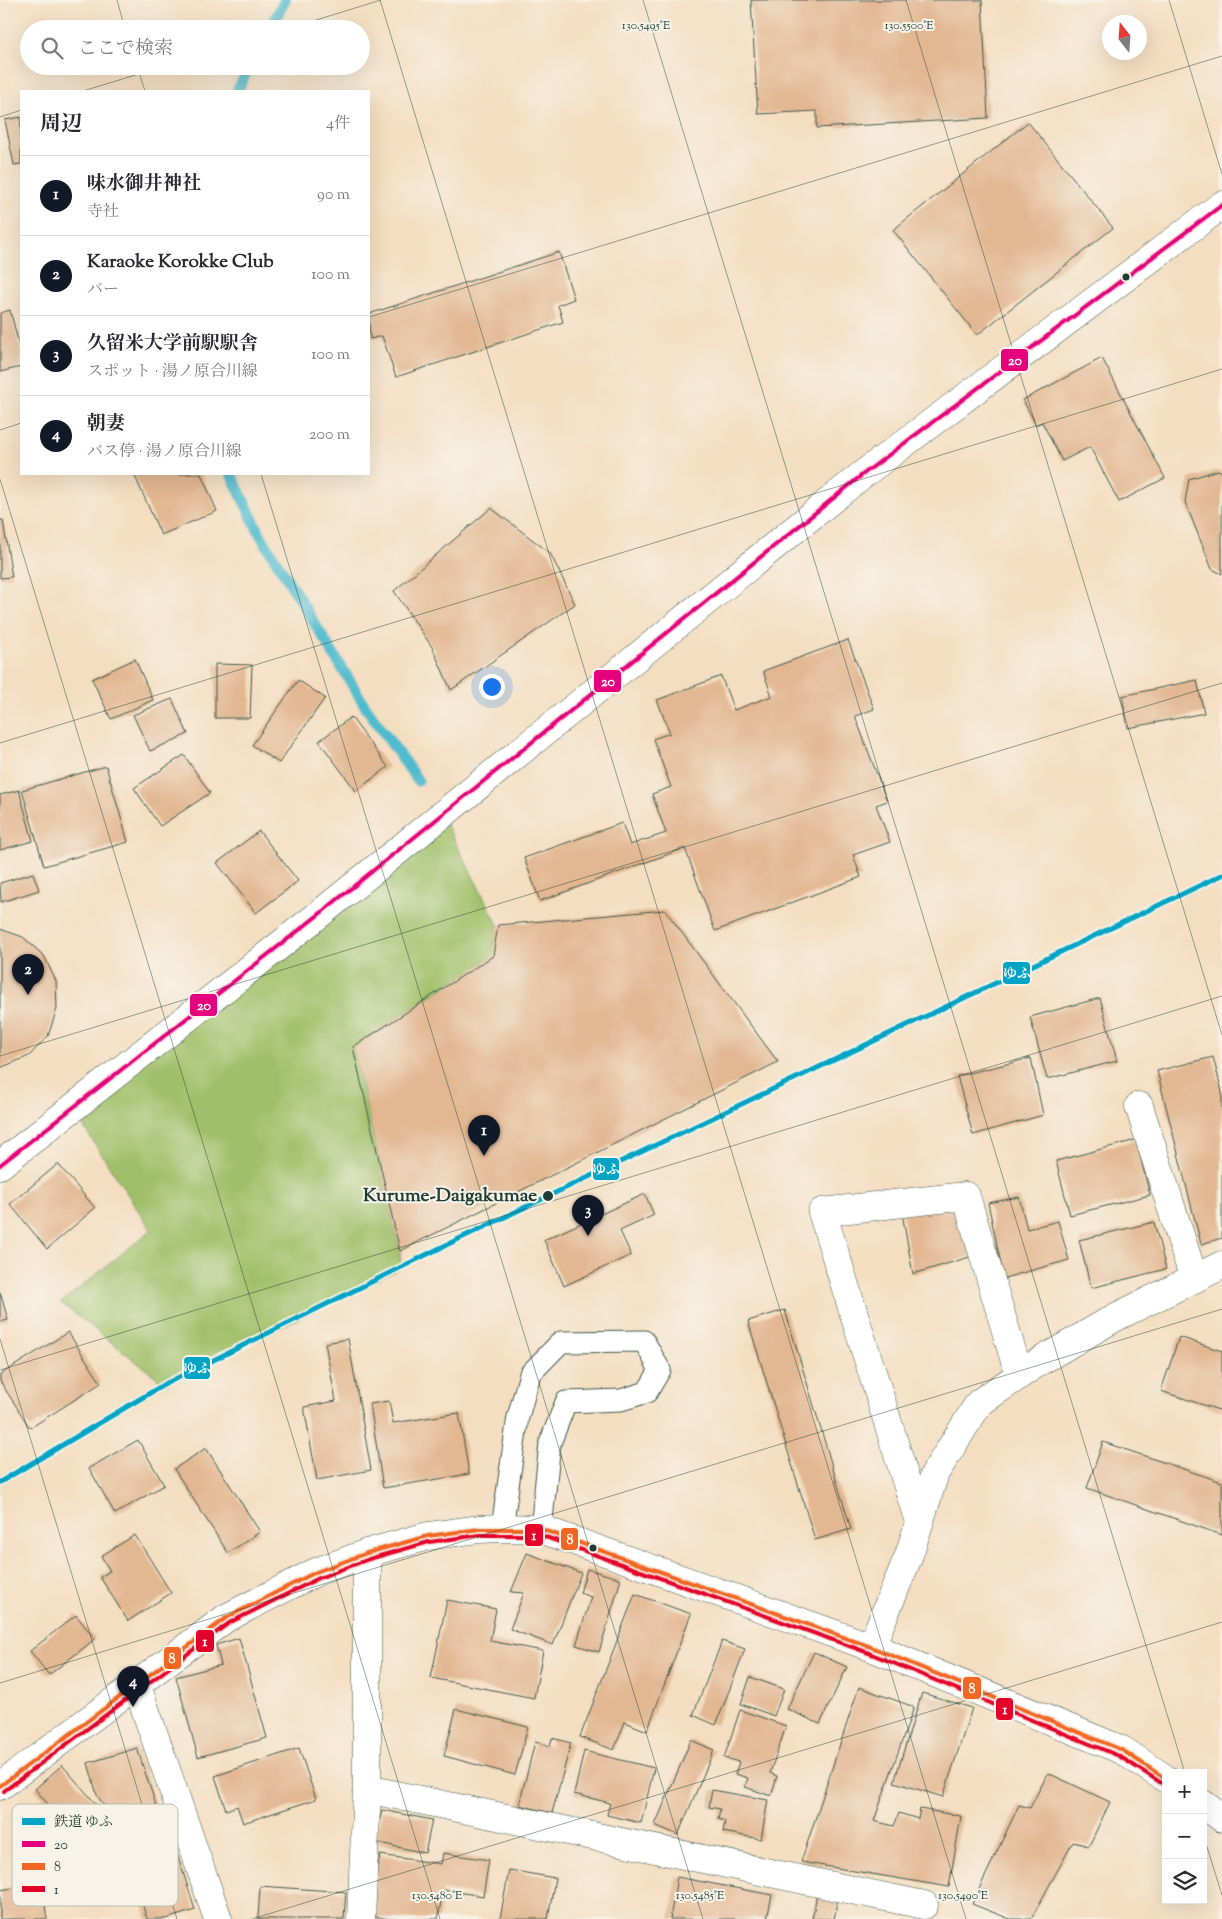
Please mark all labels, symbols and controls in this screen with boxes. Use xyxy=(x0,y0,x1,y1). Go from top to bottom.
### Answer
north arrow xyxy=(1102,15,1147,60)
text: 130.5495°E xyxy=(622,17,671,35)
text: 130.5500°E xyxy=(885,17,934,35)
search box xyxy=(20,20,370,75)
icon: search xyxy=(38,34,66,62)
text: ここで検索 xyxy=(78,36,173,63)
text: 周辺 xyxy=(40,110,82,140)
text: 4件 xyxy=(326,113,350,136)
text: 味水御井神社 xyxy=(87,171,201,198)
text: 1 xyxy=(53,184,59,207)
text: 90 m xyxy=(317,184,350,207)
text: 寺社 xyxy=(87,201,119,224)
text: Karaoke Korokke Club xyxy=(87,249,274,276)
text: 2 xyxy=(52,264,60,287)
text: 100 m xyxy=(311,264,350,287)
unlabelled marker xyxy=(1121,272,1131,282)
text: バー xyxy=(87,279,119,302)
text: 久留米大学前駅駅舎 xyxy=(87,331,258,358)
text: 3 xyxy=(53,344,59,367)
text: 100 m xyxy=(311,344,350,367)
line badge: 20 xyxy=(1000,348,1029,372)
text: 20 xyxy=(1008,352,1023,372)
text: スポット · 湯ノ原合川線 xyxy=(87,361,258,384)
text: 朝妻 xyxy=(87,411,125,438)
text: 4 xyxy=(52,424,60,447)
text: 200 m xyxy=(309,424,350,447)
text: バス停 · 湯ノ原合川線 xyxy=(87,441,242,464)
line badge: 20 xyxy=(593,669,622,693)
text: 20 xyxy=(601,673,616,693)
your location xyxy=(479,674,505,700)
pin: 2 xyxy=(12,954,44,995)
line badge: ゆふ xyxy=(1002,961,1031,985)
text: ゆふ xyxy=(1003,965,1031,985)
line badge: 20 xyxy=(189,993,218,1017)
text: 20 xyxy=(197,997,212,1017)
pin: 1 xyxy=(468,1115,500,1156)
line badge: ゆふ xyxy=(592,1157,620,1181)
text: ゆふ xyxy=(592,1161,620,1181)
place label: Kurume-Daigakumae xyxy=(363,1183,537,1210)
marker: Kurume-Daigakumae xyxy=(541,1189,555,1203)
pin: 3 xyxy=(572,1195,604,1236)
line badge: ゆふ xyxy=(183,1356,211,1380)
text: ゆふ xyxy=(183,1360,211,1380)
line badge: 1 xyxy=(524,1523,544,1547)
text: 1 xyxy=(532,1527,537,1547)
line badge: 8 xyxy=(560,1527,579,1551)
text: 8 xyxy=(567,1531,574,1551)
unlabelled marker xyxy=(588,1543,598,1553)
line badge: 1 xyxy=(195,1629,215,1653)
text: 1 xyxy=(203,1633,208,1653)
line badge: 8 xyxy=(163,1646,182,1670)
text: 8 xyxy=(169,1650,176,1670)
pin: 4 xyxy=(117,1666,149,1707)
line badge: 8 xyxy=(962,1676,982,1700)
text: 8 xyxy=(969,1680,976,1700)
line badge: 1 xyxy=(995,1697,1014,1721)
text: 1 xyxy=(1003,1701,1008,1721)
map controls xyxy=(1162,1769,1207,1904)
button: + xyxy=(1162,1769,1207,1814)
legend xyxy=(12,1804,178,1906)
text: 鉄道 ゆふ xyxy=(54,1813,113,1833)
button: − xyxy=(1162,1814,1207,1859)
text: 20 xyxy=(54,1836,68,1856)
text: 8 xyxy=(54,1858,61,1878)
button: layers xyxy=(1162,1859,1207,1904)
text: 1 xyxy=(54,1881,59,1901)
text: 130.5480°E xyxy=(412,1887,463,1905)
text: 130.5485°E xyxy=(676,1887,725,1905)
text: 130.5490°E xyxy=(938,1887,989,1905)

